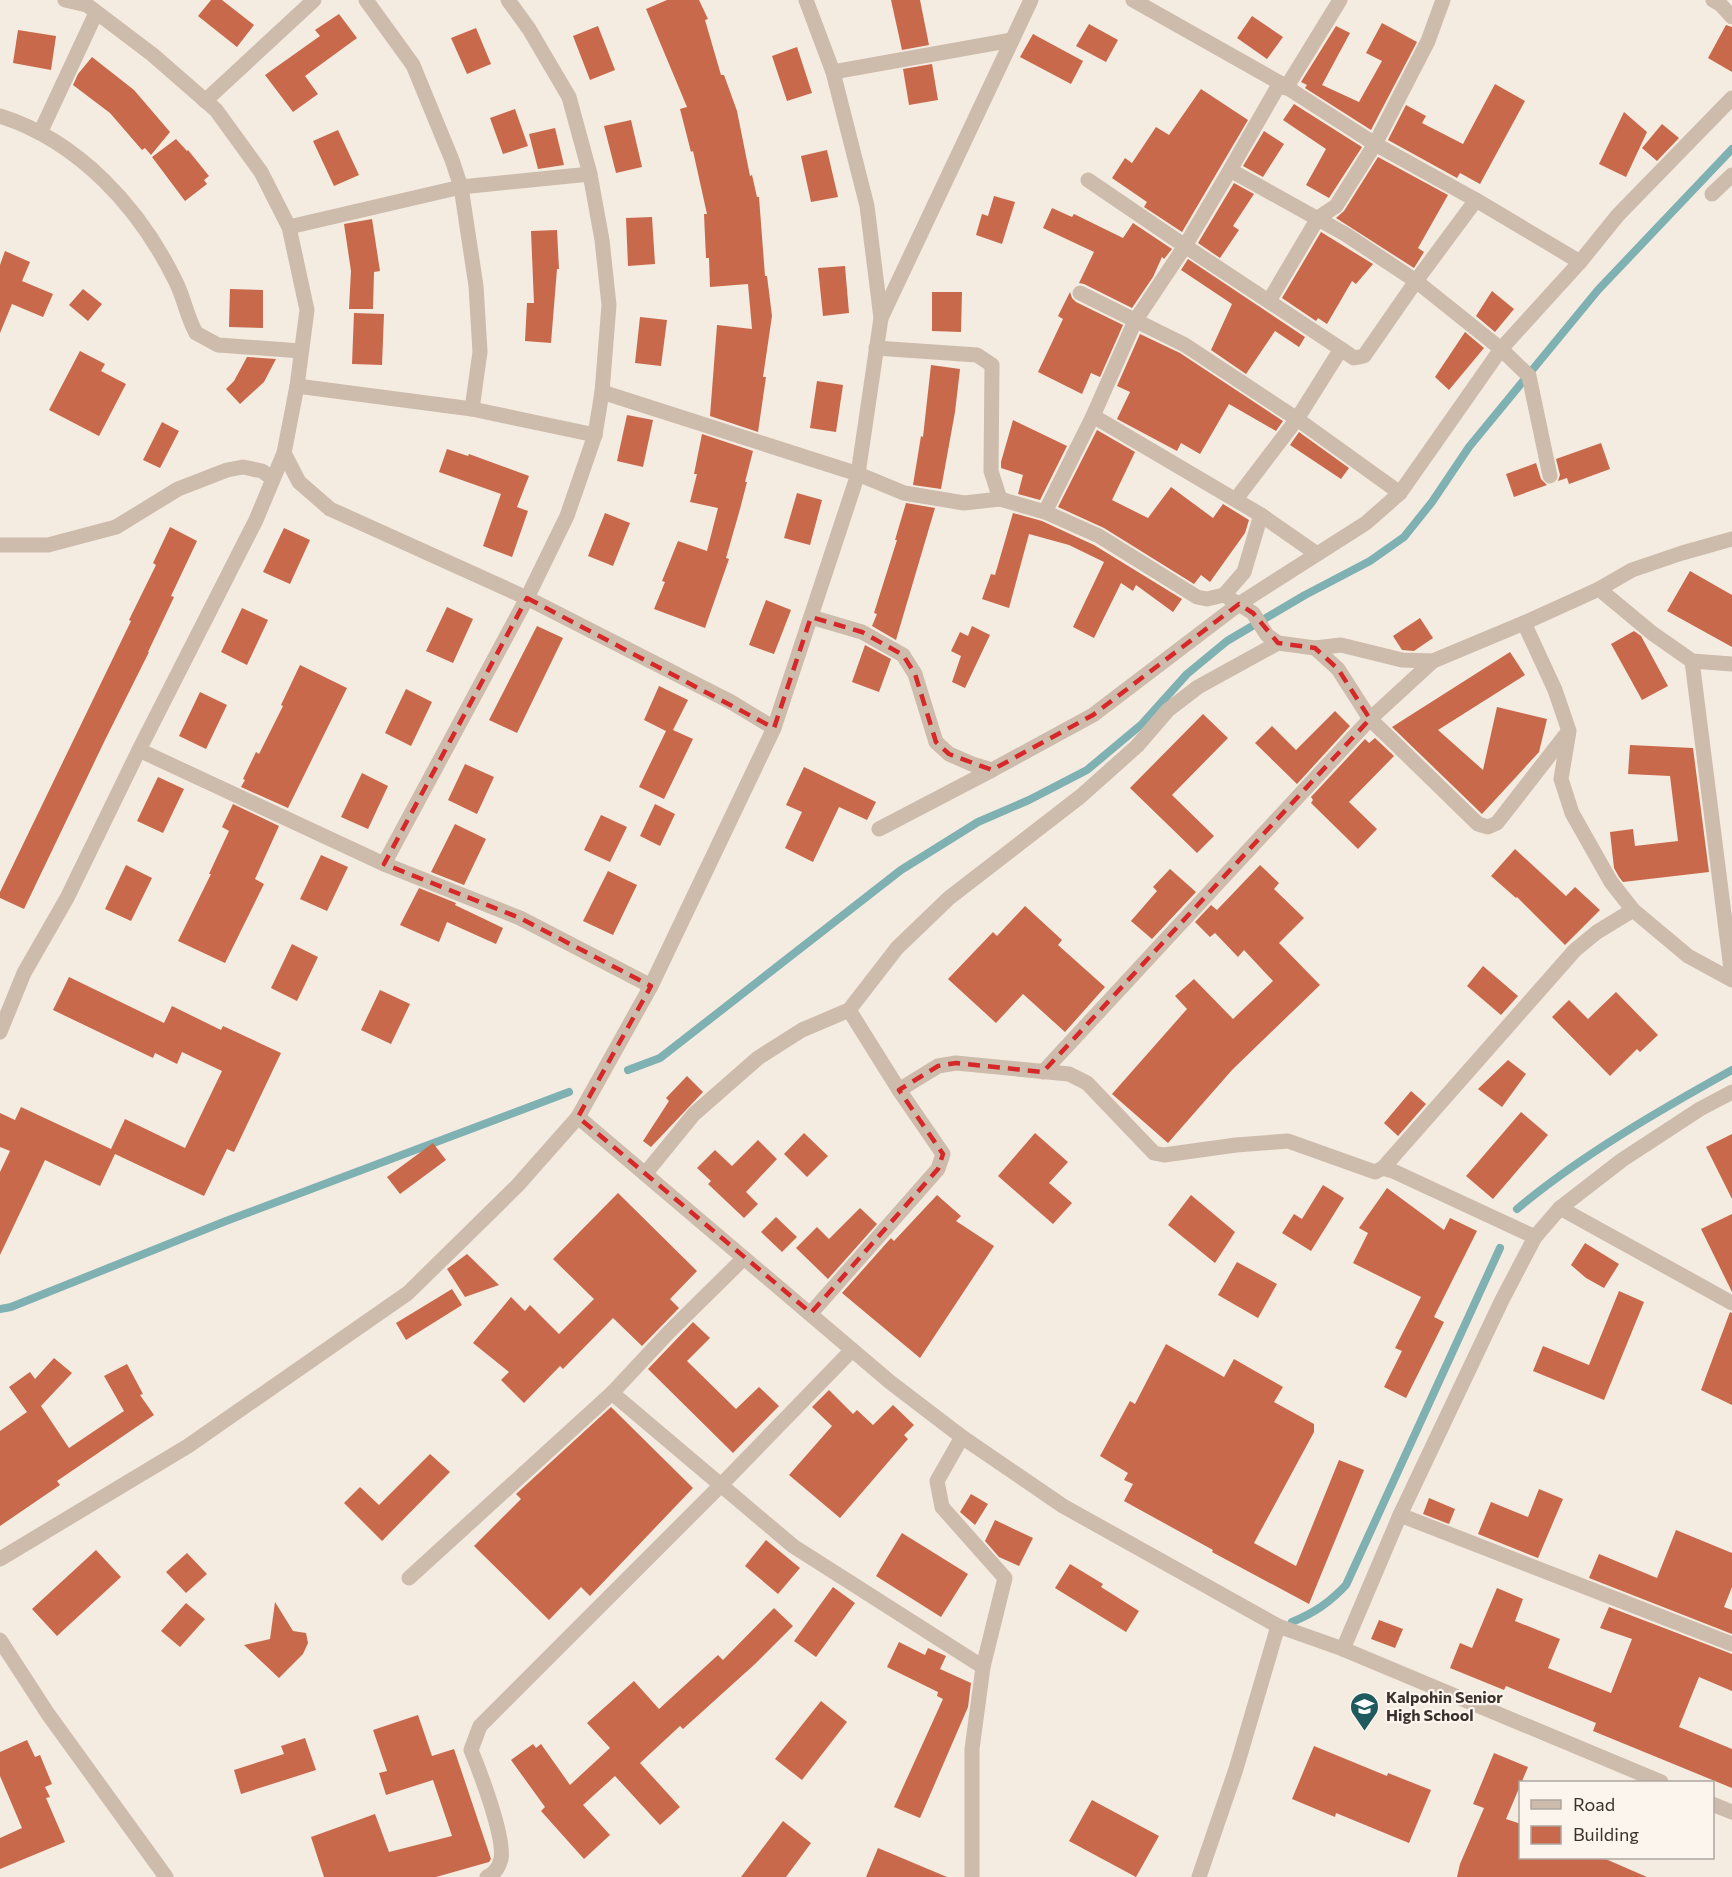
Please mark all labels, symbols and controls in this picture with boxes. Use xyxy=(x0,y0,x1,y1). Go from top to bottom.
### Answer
place label: Kalpohin Senior High School xyxy=(1386,1687,1503,1724)
school or university icon: Kalpohin Senior High School xyxy=(1349,1690,1381,1732)
legend xyxy=(1519,1781,1714,1859)
text: Road xyxy=(1573,1793,1615,1815)
text: Building xyxy=(1573,1823,1639,1845)

